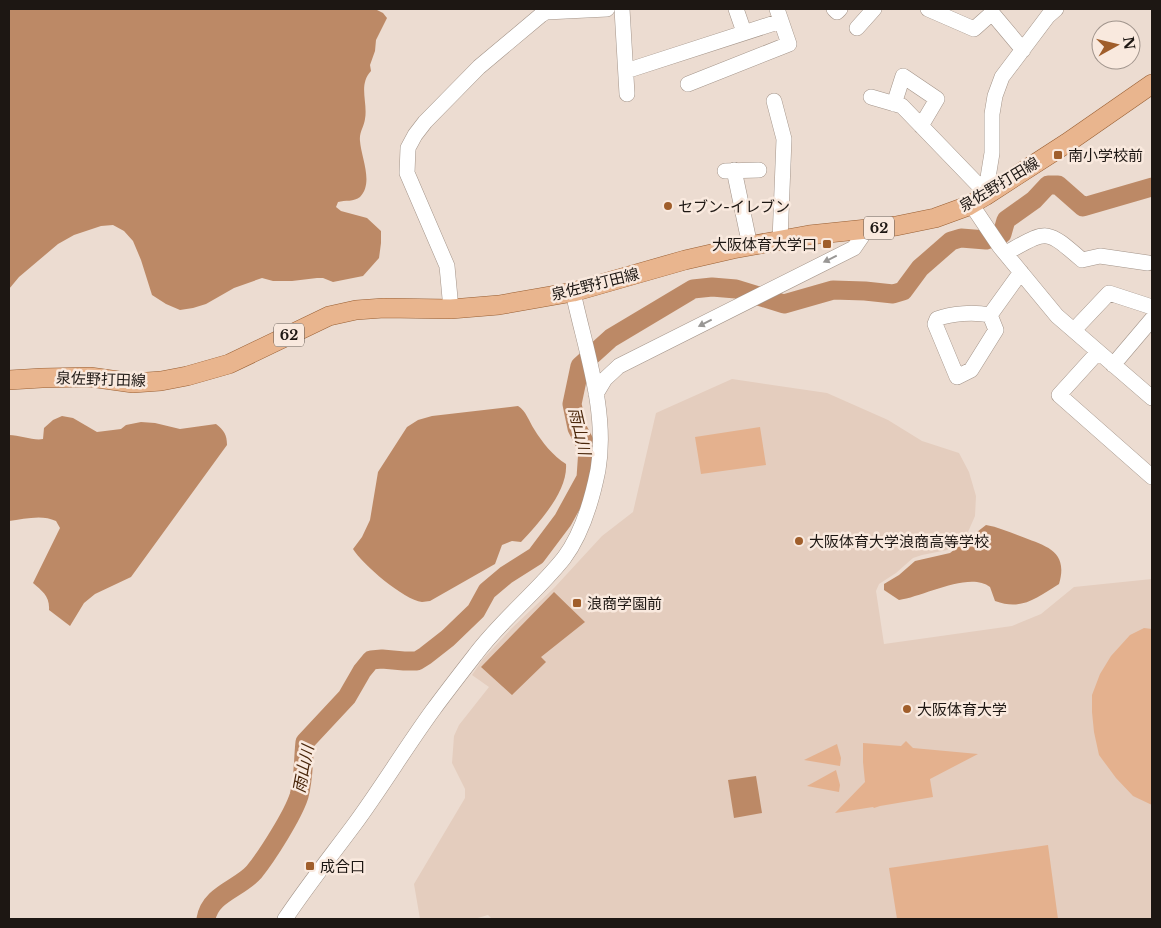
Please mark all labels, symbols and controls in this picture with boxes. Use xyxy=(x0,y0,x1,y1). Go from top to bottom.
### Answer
north arrow xyxy=(1091,20,1141,70)
text: N xyxy=(1119,35,1139,51)
place label: 南小学校前 xyxy=(1068,146,1143,165)
marker: 南小学校前 xyxy=(1052,149,1064,161)
street label: 泉佐野打田線 xyxy=(956,153,1042,215)
place label: セブン-イレブン xyxy=(678,197,790,216)
marker: セブン-イレブン xyxy=(662,200,674,212)
road number: 62 xyxy=(864,217,894,240)
place label: 大阪体育大学口 xyxy=(712,235,817,254)
marker: 大阪体育大学口 xyxy=(821,238,833,250)
one-way arrow xyxy=(823,255,838,263)
street label: 泉佐野打田線 xyxy=(549,264,641,304)
one-way arrow xyxy=(697,319,712,327)
road number: 62 xyxy=(274,324,304,346)
street label: 泉佐野打田線 xyxy=(56,368,146,390)
water label: 雨山川 xyxy=(565,405,596,459)
place label: 大阪体育大学浪商高等学校 xyxy=(809,532,989,551)
marker: 大阪体育大学浪商高等学校 xyxy=(793,535,805,547)
place label: 浪商学園前 xyxy=(587,594,662,613)
marker: 浪商学園前 xyxy=(571,597,583,609)
place label: 大阪体育大学 xyxy=(917,700,1007,719)
marker: 大阪体育大学 xyxy=(901,703,913,715)
water label: 雨山川 xyxy=(289,742,318,794)
place label: 成合口 xyxy=(320,857,365,876)
marker: 成合口 xyxy=(304,860,316,872)

